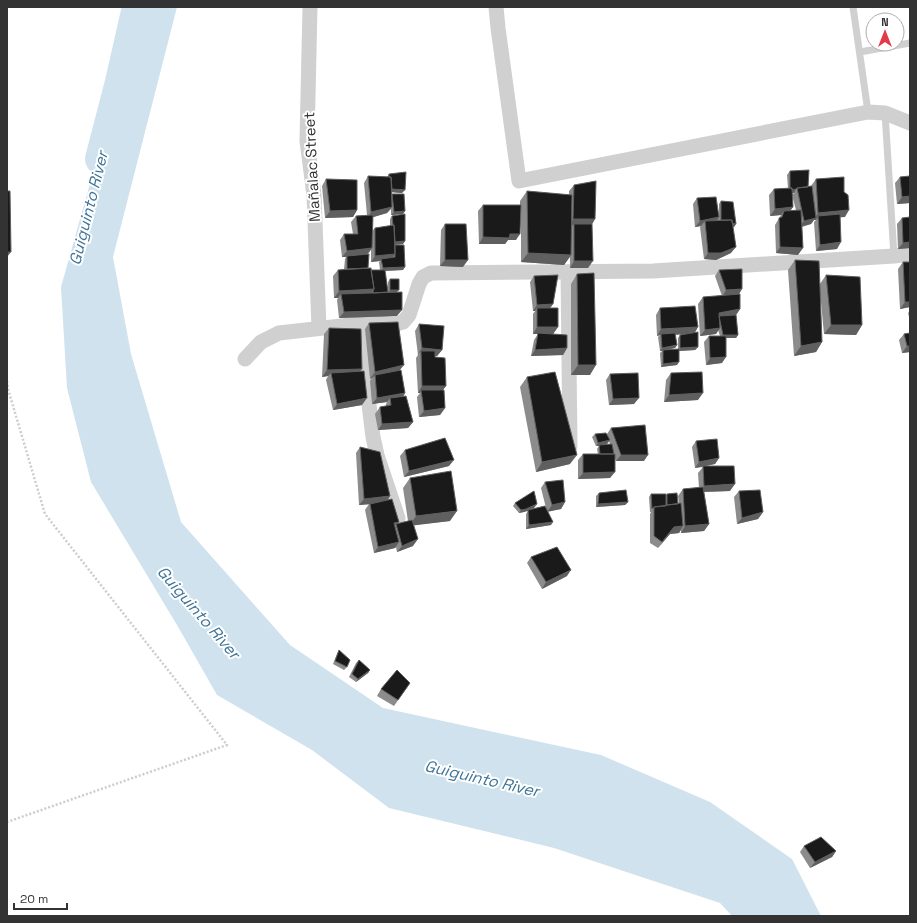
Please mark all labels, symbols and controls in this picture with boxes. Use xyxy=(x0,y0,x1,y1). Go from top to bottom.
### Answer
north arrow xyxy=(865,12,905,52)
text: N xyxy=(881,15,889,29)
street label: Mañalac Street xyxy=(299,111,324,223)
water label: Guiguinto River xyxy=(64,147,113,267)
water label: Guiguinto River xyxy=(152,561,246,665)
water label: Guiguinto River xyxy=(423,755,543,802)
scale bar xyxy=(14,885,67,911)
text: 20 m xyxy=(20,891,48,907)

